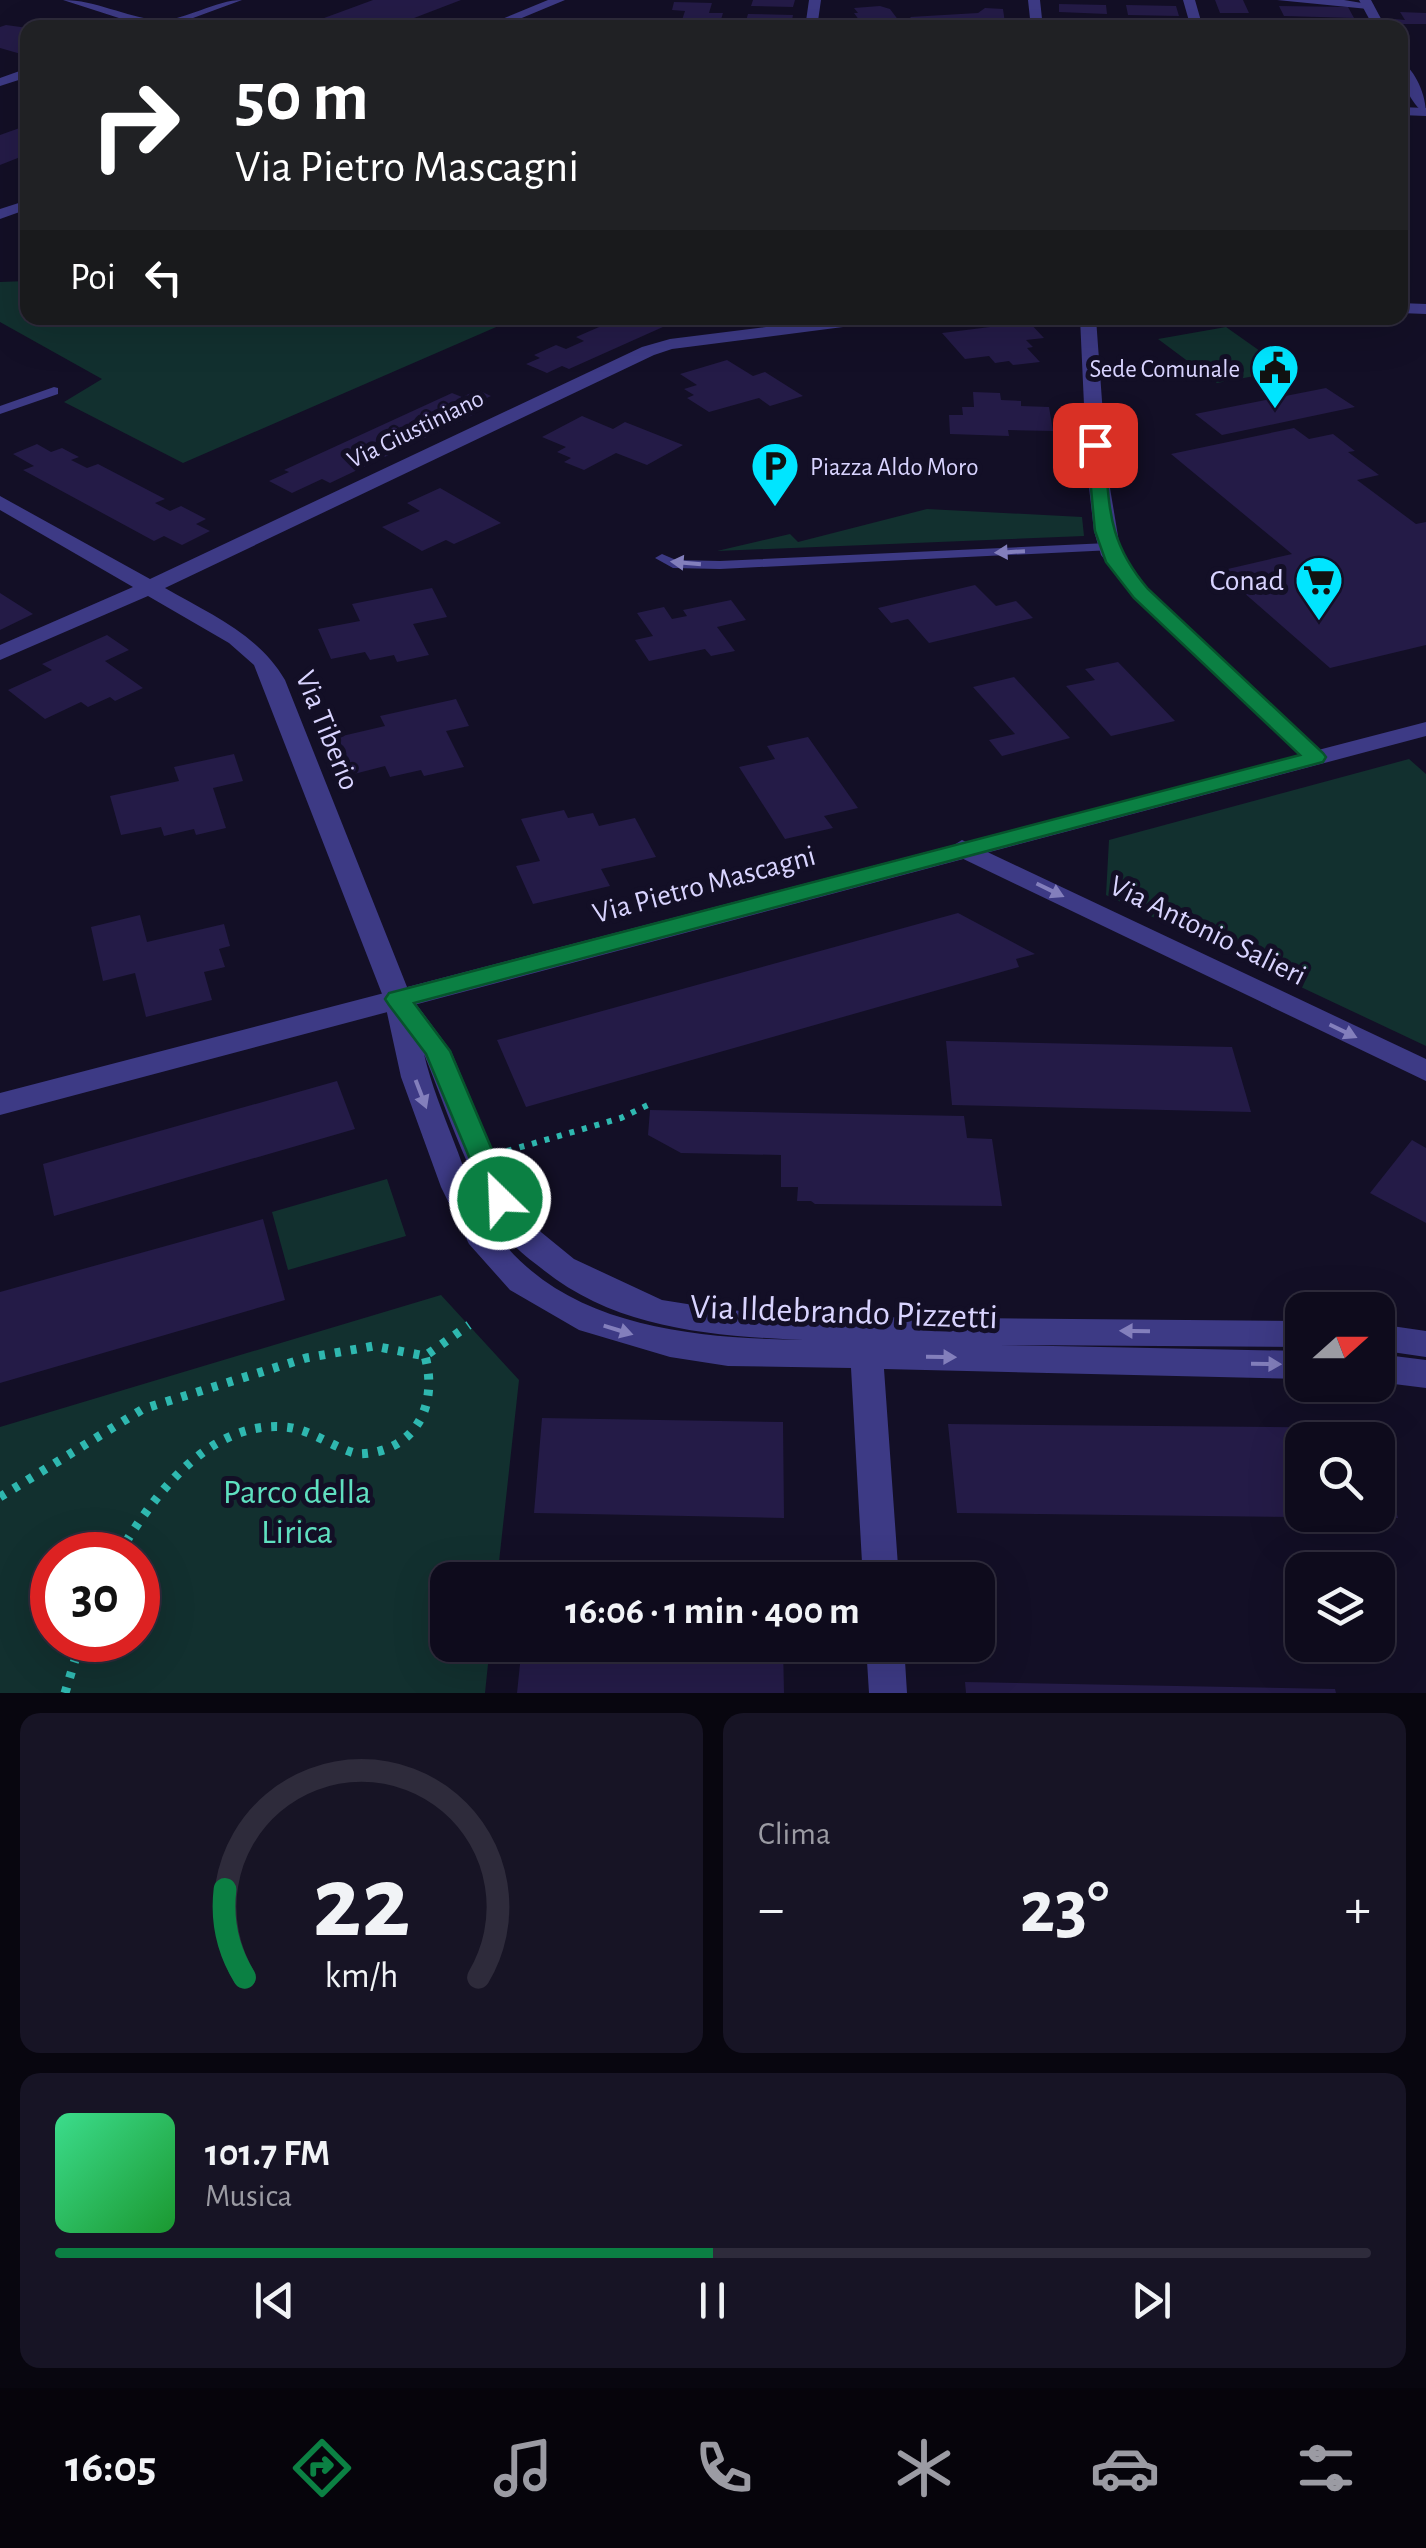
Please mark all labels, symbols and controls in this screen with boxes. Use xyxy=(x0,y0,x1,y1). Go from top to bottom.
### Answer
icon: right xyxy=(70,60,200,190)
text: 50 m xyxy=(235,63,369,133)
text: Via Pietro Mascagni xyxy=(235,145,579,190)
icon: left xyxy=(136,250,191,305)
text: Poi xyxy=(70,259,116,297)
public building icon: Sede Comunale xyxy=(1249,342,1301,410)
place label: Sede Comunale xyxy=(1089,357,1240,382)
street label: Via Giustiniano xyxy=(344,386,488,473)
pin xyxy=(1053,403,1138,488)
icon: arrive xyxy=(1068,418,1123,473)
parking icon: Piazza Aldo Moro xyxy=(749,440,801,508)
place label: Piazza Aldo Moro xyxy=(810,455,978,480)
one-way arrow xyxy=(994,544,1026,560)
supermarket icon: Conad xyxy=(1293,554,1345,622)
one-way arrow xyxy=(670,555,701,571)
place label: Conad xyxy=(1210,566,1284,596)
street label: Via Tiberio xyxy=(290,666,365,794)
street label: Via Pietro Mascagni xyxy=(590,841,819,929)
street label: Via Antonio Salieri xyxy=(1105,870,1310,991)
one-way arrow xyxy=(1036,882,1065,899)
one-way arrow xyxy=(1328,1023,1357,1040)
one-way arrow xyxy=(414,1079,429,1109)
position arrow xyxy=(448,1147,552,1251)
street label: Via Ildebrando Pizzetti xyxy=(689,1290,998,1335)
north arrow xyxy=(1285,1292,1395,1402)
map controls xyxy=(1285,1292,1395,1662)
one-way arrow xyxy=(603,1323,634,1338)
one-way arrow xyxy=(1119,1323,1151,1339)
one-way arrow xyxy=(925,1349,957,1365)
one-way arrow xyxy=(1250,1356,1282,1372)
button: search xyxy=(1285,1422,1395,1532)
park label: Parco della Lirica xyxy=(223,1475,371,1550)
speed limit sign: 30 xyxy=(30,1532,160,1662)
button: layers xyxy=(1285,1552,1395,1662)
text: 16:06 · 1 min · 400 m xyxy=(565,1593,860,1631)
text: Clima xyxy=(758,1818,831,1850)
text: 22 xyxy=(313,1852,410,1956)
text: 23° xyxy=(1020,1871,1109,1946)
text: − xyxy=(758,1882,784,1937)
text: + xyxy=(1345,1882,1371,1937)
text: km/h xyxy=(325,1958,398,1994)
text: 101.7 FM xyxy=(205,2135,330,2173)
text: Musica xyxy=(205,2180,292,2212)
icon: previous xyxy=(247,2273,302,2328)
icon: pause xyxy=(685,2273,740,2328)
icon: next xyxy=(1124,2273,1179,2328)
icon: directions xyxy=(287,2433,357,2503)
icon: music xyxy=(488,2433,558,2503)
icon: phone xyxy=(689,2433,759,2503)
icon: climate xyxy=(889,2433,959,2503)
icon: car xyxy=(1090,2433,1160,2503)
icon: filters xyxy=(1291,2433,1361,2503)
text: 16:05 xyxy=(65,2445,156,2490)

